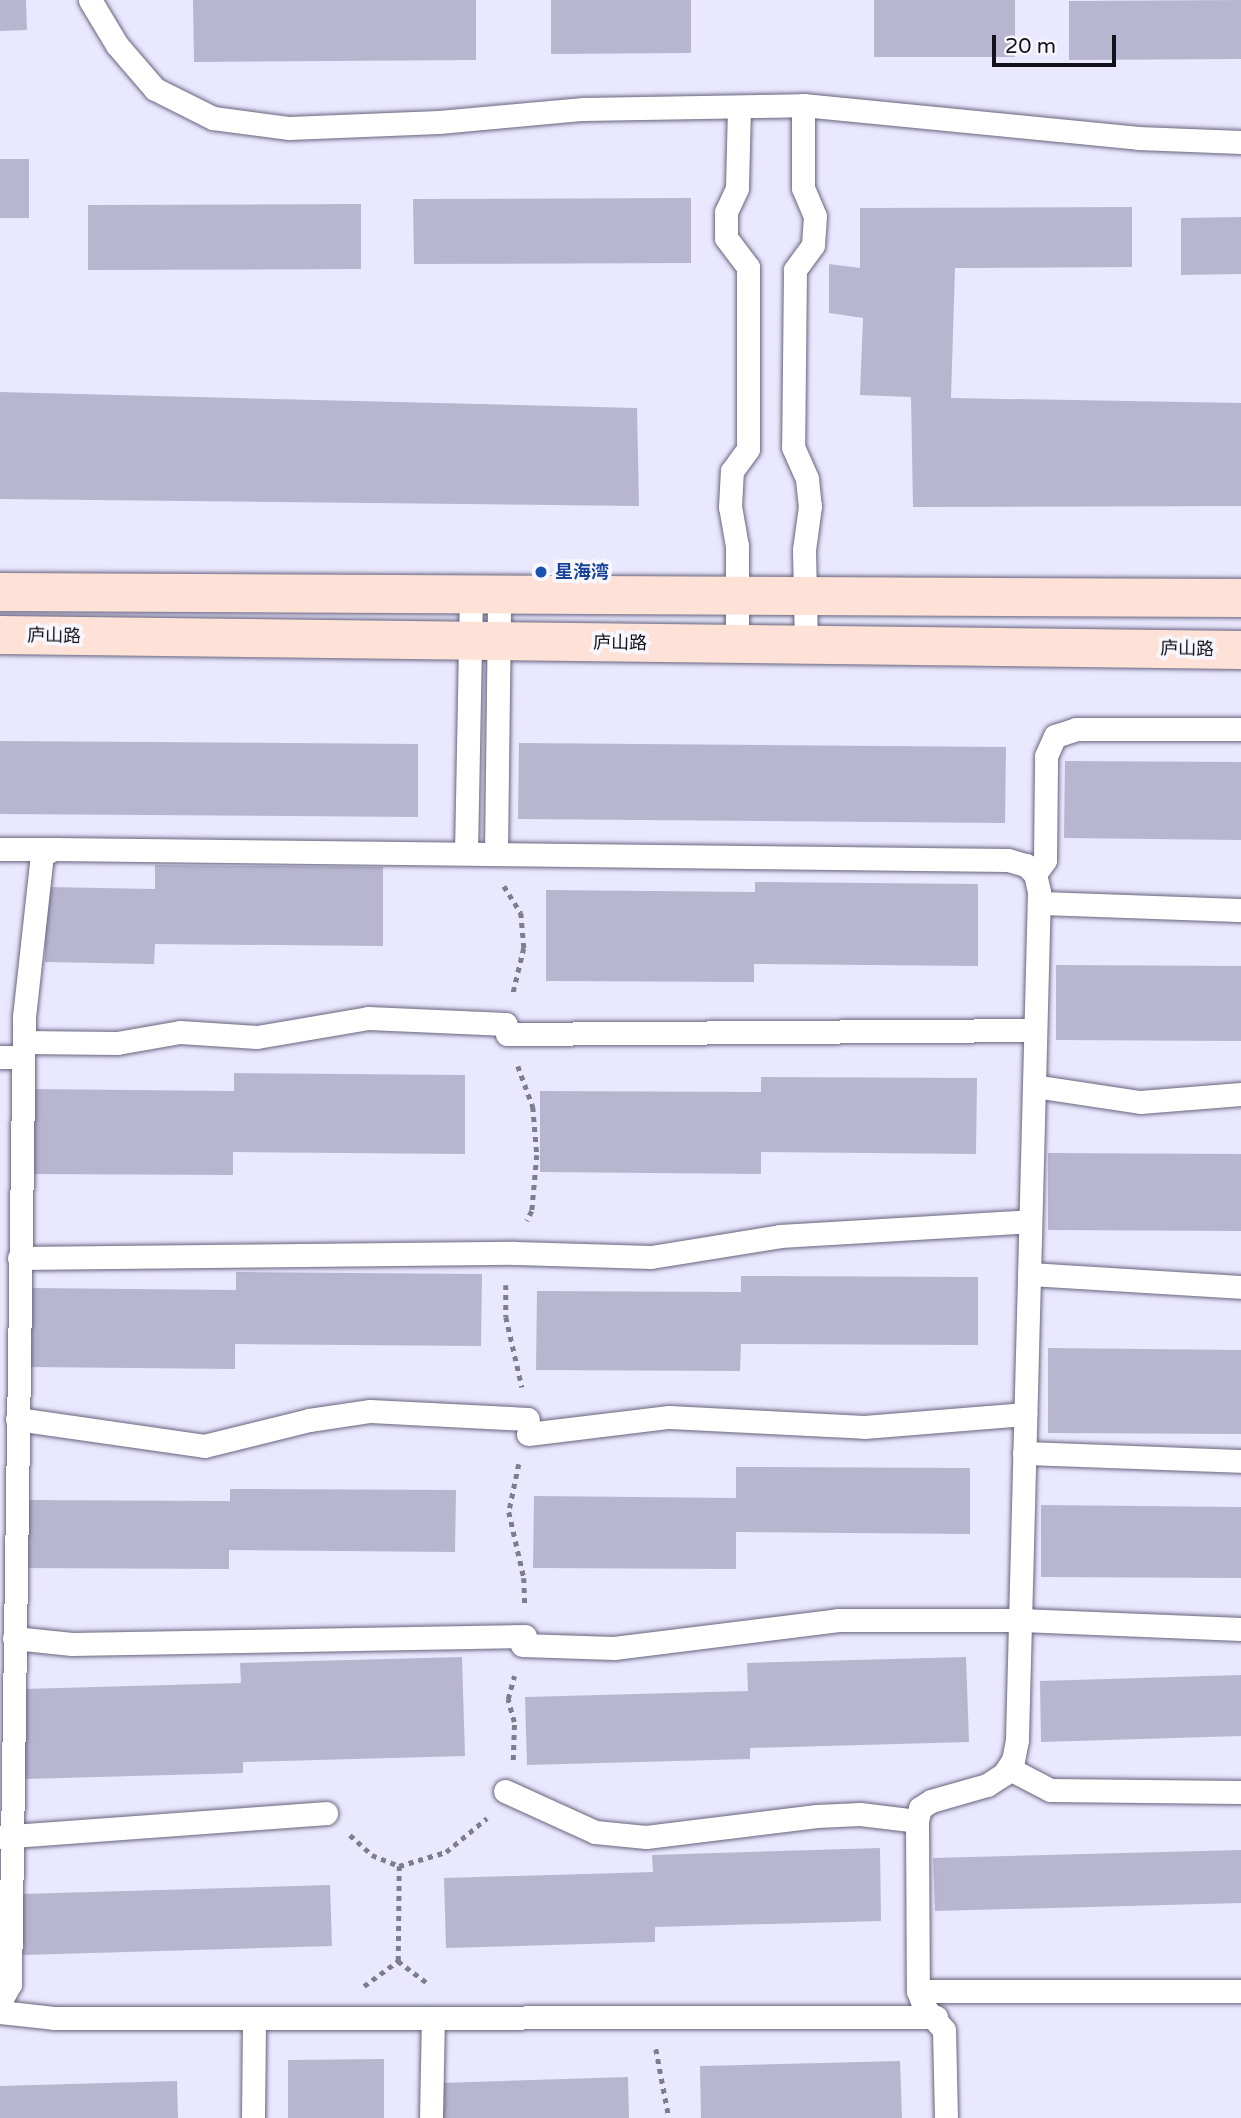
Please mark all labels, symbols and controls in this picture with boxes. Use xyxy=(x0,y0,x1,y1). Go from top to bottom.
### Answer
scale bar xyxy=(996,21,1120,65)
text: 20 m xyxy=(1005,34,1056,59)
place label: 星海湾 xyxy=(555,561,609,583)
marker: 星海湾 xyxy=(533,564,549,580)
street label: 庐山路 xyxy=(27,625,81,647)
street label: 庐山路 xyxy=(593,632,647,654)
street label: 庐山路 xyxy=(1160,638,1214,660)

